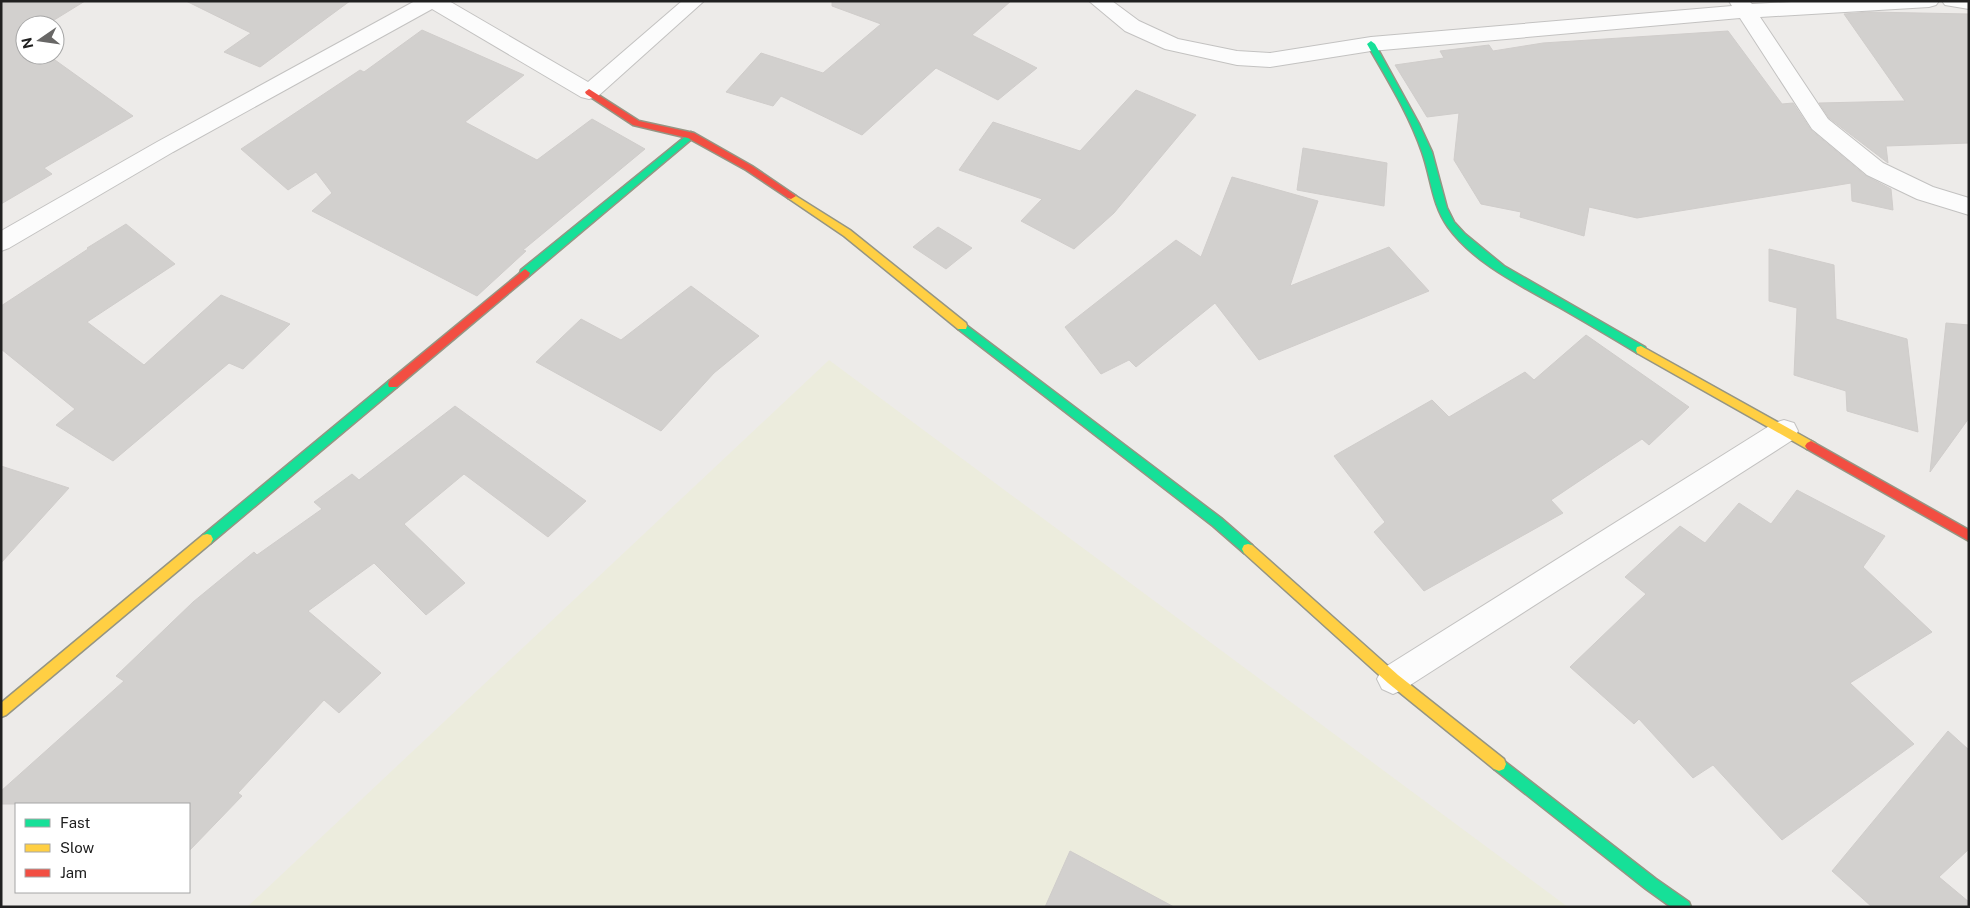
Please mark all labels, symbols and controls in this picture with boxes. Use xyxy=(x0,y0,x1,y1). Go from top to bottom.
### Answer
north arrow xyxy=(15,15,65,65)
text: N xyxy=(18,36,36,50)
legend xyxy=(15,803,190,893)
text: Fast xyxy=(60,814,90,831)
text: Slow xyxy=(60,839,95,856)
text: Jam xyxy=(60,864,87,881)

